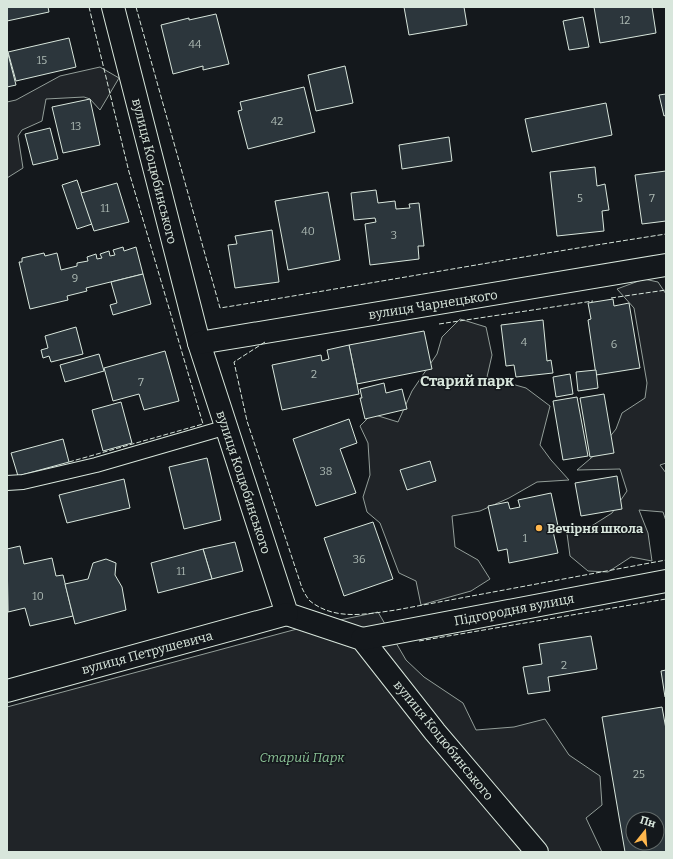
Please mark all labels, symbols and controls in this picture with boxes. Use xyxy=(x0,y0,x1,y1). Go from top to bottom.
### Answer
house number: 12 xyxy=(620,14,630,27)
house number: 44 xyxy=(189,38,202,51)
house number: 15 xyxy=(37,54,47,67)
street label: вулиця Коцюбинського xyxy=(129,97,180,245)
house number: 42 xyxy=(271,115,283,128)
house number: 13 xyxy=(71,120,81,133)
house number: 5 xyxy=(577,192,583,205)
house number: 7 xyxy=(649,192,655,205)
house number: 11 xyxy=(101,202,110,215)
house number: 40 xyxy=(301,225,315,238)
house number: 3 xyxy=(391,229,397,242)
house number: 9 xyxy=(72,272,78,285)
street label: вулиця Чарнецького xyxy=(367,287,499,322)
house number: 4 xyxy=(521,336,528,349)
house number: 6 xyxy=(611,338,617,351)
house number: 2 xyxy=(311,368,317,381)
district label: Старий парк xyxy=(420,372,515,390)
house number: 7 xyxy=(138,376,144,389)
street label: вулиця Коцюбинського xyxy=(213,409,274,556)
house number: 38 xyxy=(320,465,332,478)
place label: Вечірня школа xyxy=(547,521,644,536)
marker: Вечірня школа xyxy=(534,523,544,533)
house number: 1 xyxy=(523,532,528,545)
house number: 36 xyxy=(353,553,365,566)
house number: 11 xyxy=(177,565,186,578)
house number: 10 xyxy=(32,590,44,603)
street label: Підгородня вулиця xyxy=(453,590,575,629)
street label: вулиця Петрушевича xyxy=(80,628,214,677)
house number: 2 xyxy=(561,659,567,672)
street label: вулиця Коцюбинського xyxy=(391,678,496,803)
park label: Старий Парк xyxy=(259,750,345,765)
house number: 25 xyxy=(633,768,645,781)
north arrow xyxy=(625,811,665,851)
text: Пн xyxy=(638,813,658,831)

